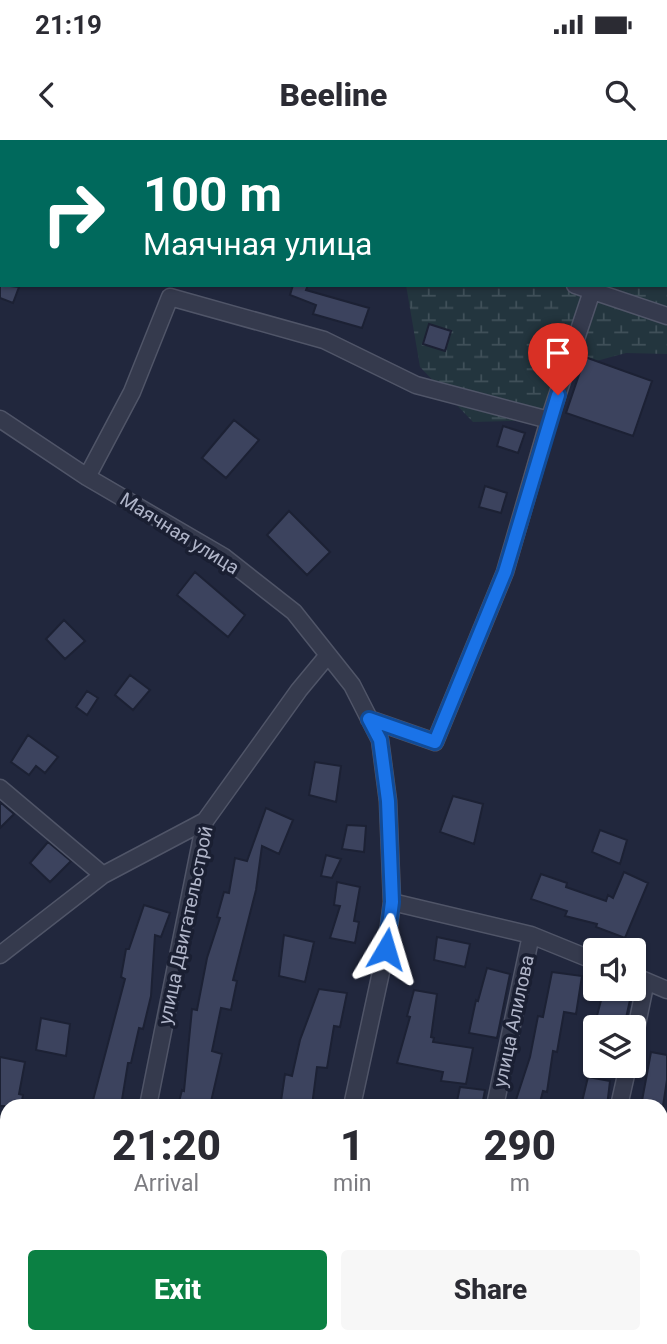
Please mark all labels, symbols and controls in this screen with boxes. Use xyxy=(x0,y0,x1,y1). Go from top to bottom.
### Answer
text: 21:19 xyxy=(35,10,102,40)
icon: back xyxy=(28,76,66,114)
text: Beeline xyxy=(280,76,387,114)
icon: search xyxy=(601,76,639,114)
text: 100 m xyxy=(143,166,282,223)
icon: right xyxy=(28,168,119,259)
text: Маячная улица xyxy=(143,225,373,263)
pin xyxy=(528,323,588,395)
icon: arrive xyxy=(539,334,577,372)
street label: Маячная улица xyxy=(116,488,244,579)
street label: улица Двигательстрой xyxy=(153,824,218,1027)
position arrow xyxy=(349,912,423,986)
map controls xyxy=(583,938,646,1078)
button: sound xyxy=(583,938,646,1001)
street label: улица Алилова xyxy=(488,953,539,1089)
button: layers xyxy=(583,1015,646,1078)
text: 21:20 xyxy=(112,1121,221,1170)
text: 1 xyxy=(340,1121,364,1170)
text: 290 xyxy=(483,1121,556,1170)
text: Arrival xyxy=(134,1170,199,1197)
text: min xyxy=(333,1170,371,1197)
text: m xyxy=(510,1170,530,1197)
button: Exit xyxy=(28,1250,327,1330)
button: Share xyxy=(341,1250,640,1330)

